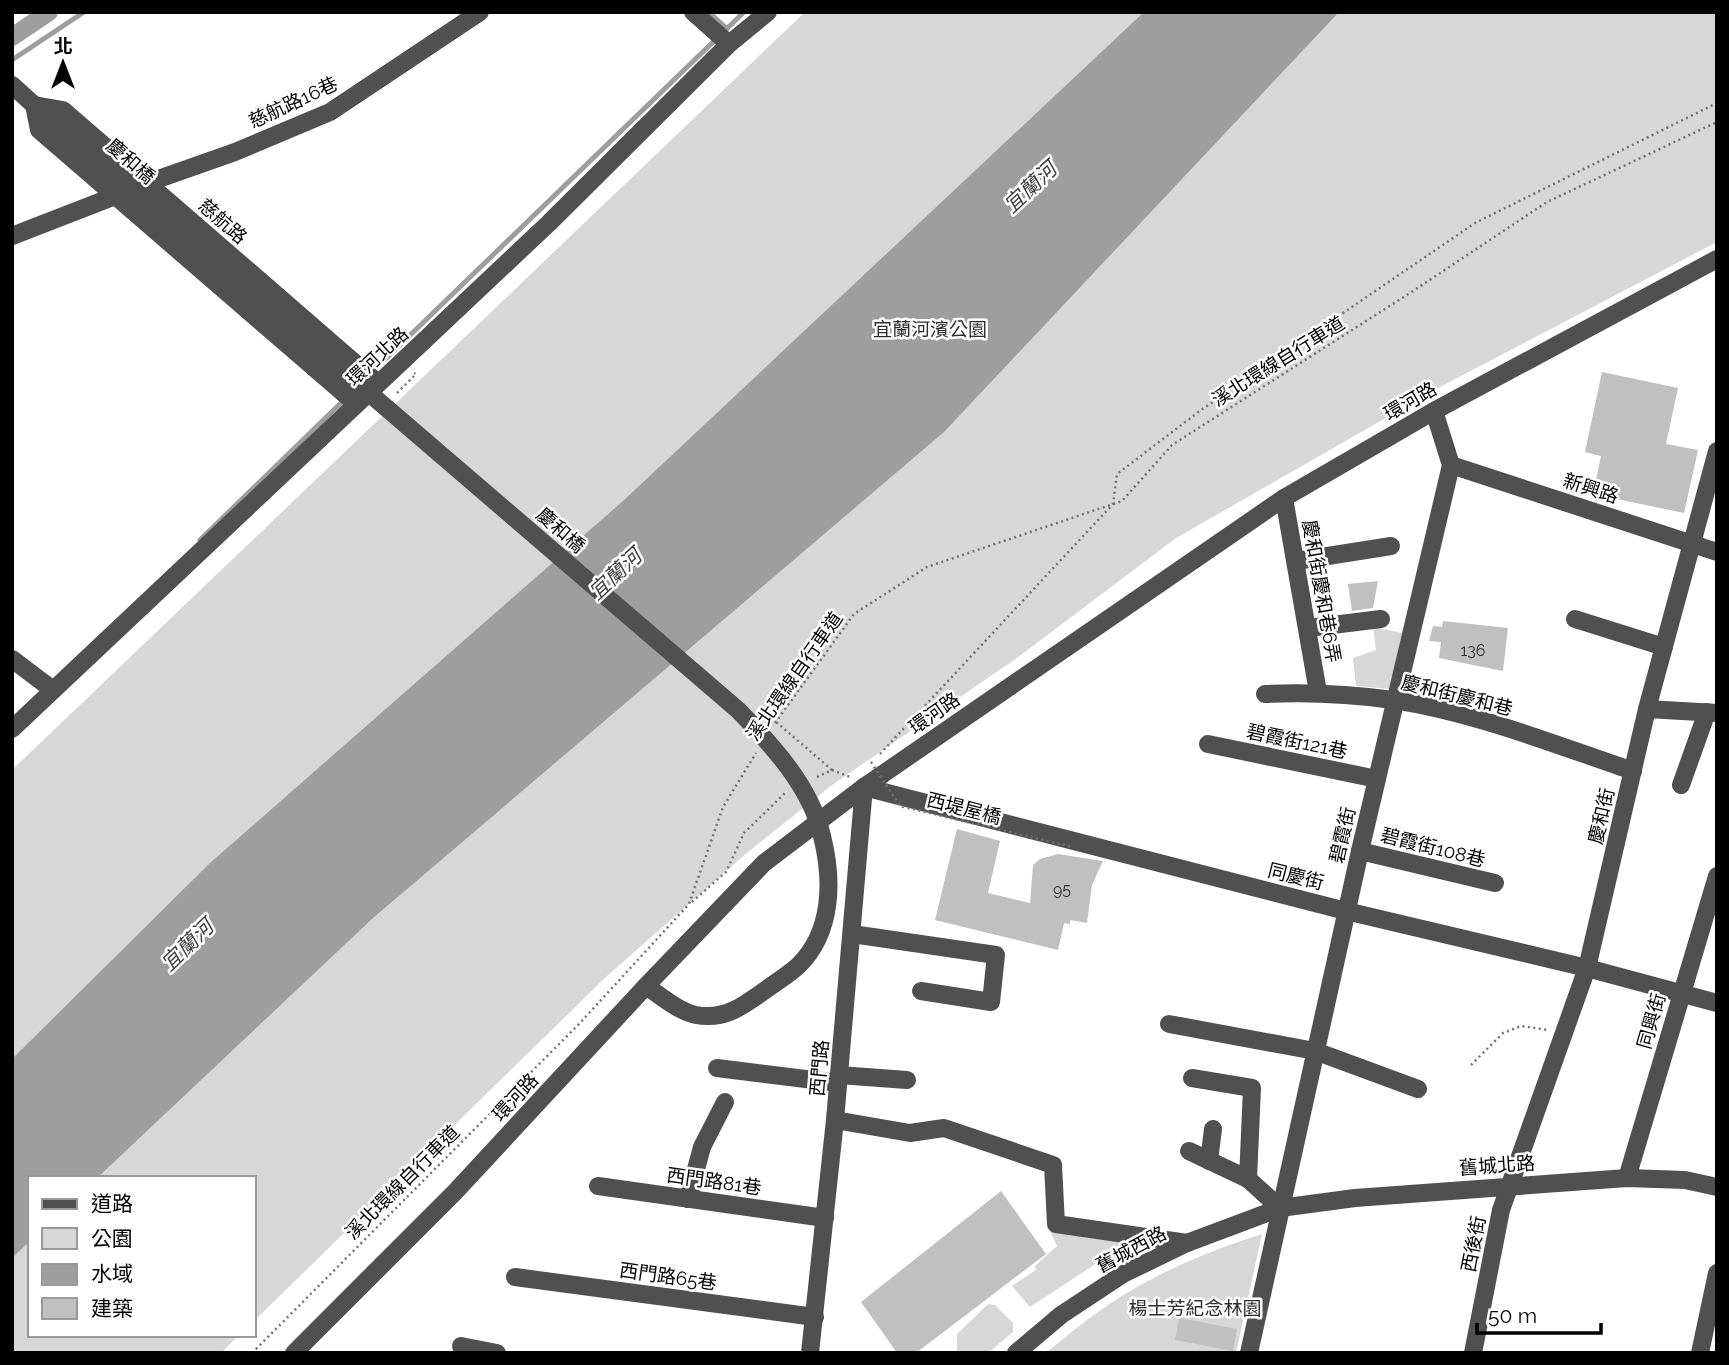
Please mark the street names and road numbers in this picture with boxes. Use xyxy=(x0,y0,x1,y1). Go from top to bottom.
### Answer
street label: 慈航路16巷 xyxy=(245,72,341,132)
street label: 慶和橋 xyxy=(102,134,160,188)
street label: 慈航路 xyxy=(194,194,252,248)
street label: 溪北環線自行車道 xyxy=(1208,311,1348,411)
street label: 環河北路 xyxy=(342,322,412,390)
street label: 環河路 xyxy=(1380,377,1440,425)
street label: 新興路 xyxy=(1560,469,1622,507)
street label: 慶和橋 xyxy=(532,503,590,557)
street label: 慶和街慶和巷6弄 xyxy=(1299,518,1345,664)
street label: 溪北環線自行車道 xyxy=(741,607,847,745)
street label: 慶和街慶和巷 xyxy=(1399,671,1515,719)
street label: 環河路 xyxy=(904,688,964,738)
street label: 碧霞街121巷 xyxy=(1245,720,1349,762)
street label: 慶和街 xyxy=(1584,786,1618,846)
street label: 西堤屋橋 xyxy=(924,788,1004,828)
street label: 碧霞街 xyxy=(1325,805,1359,865)
street label: 碧霞街108巷 xyxy=(1378,823,1488,871)
street label: 同慶街 xyxy=(1266,858,1326,894)
street label: 同興街 xyxy=(1633,991,1669,1051)
street label: 西門路 xyxy=(806,1039,832,1097)
street label: 環河路 xyxy=(488,1069,542,1125)
street label: 溪北環線自行車道 xyxy=(340,1120,464,1244)
street label: 舊城北路 xyxy=(1458,1151,1536,1179)
street label: 西門路81巷 xyxy=(665,1163,763,1199)
street label: 西後街 xyxy=(1457,1214,1489,1274)
street label: 舊城西路 xyxy=(1092,1221,1170,1277)
street label: 西門路65巷 xyxy=(618,1258,718,1294)

